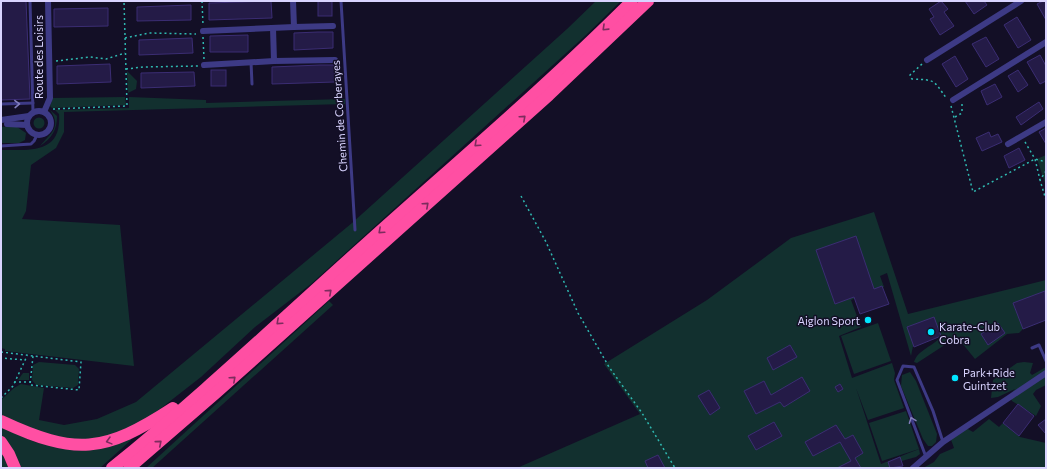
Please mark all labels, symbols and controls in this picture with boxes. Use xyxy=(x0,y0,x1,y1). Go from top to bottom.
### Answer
street label: Route des Loisirs xyxy=(32,15,45,99)
one-way arrow xyxy=(602,23,610,31)
street label: Chemin de Corberayes xyxy=(329,60,349,172)
one-way arrow xyxy=(14,99,20,108)
one-way arrow xyxy=(518,116,526,123)
one-way arrow xyxy=(475,139,482,146)
one-way arrow xyxy=(421,202,429,210)
one-way arrow xyxy=(378,226,385,233)
one-way arrow xyxy=(325,289,332,296)
place label: Aiglon Sport xyxy=(797,314,860,327)
marker: Aiglon Sport xyxy=(863,315,873,325)
one-way arrow xyxy=(276,318,283,325)
place label: Karate-Club Cobra xyxy=(939,320,1000,346)
marker: Karate-Club Cobra xyxy=(926,327,936,337)
place label: Park+Ride Guintzet xyxy=(963,366,1015,392)
marker: Park+Ride Guintzet xyxy=(950,373,960,383)
one-way arrow xyxy=(228,376,235,383)
one-way arrow xyxy=(908,417,916,424)
one-way arrow xyxy=(106,436,113,445)
one-way arrow xyxy=(155,441,162,448)

